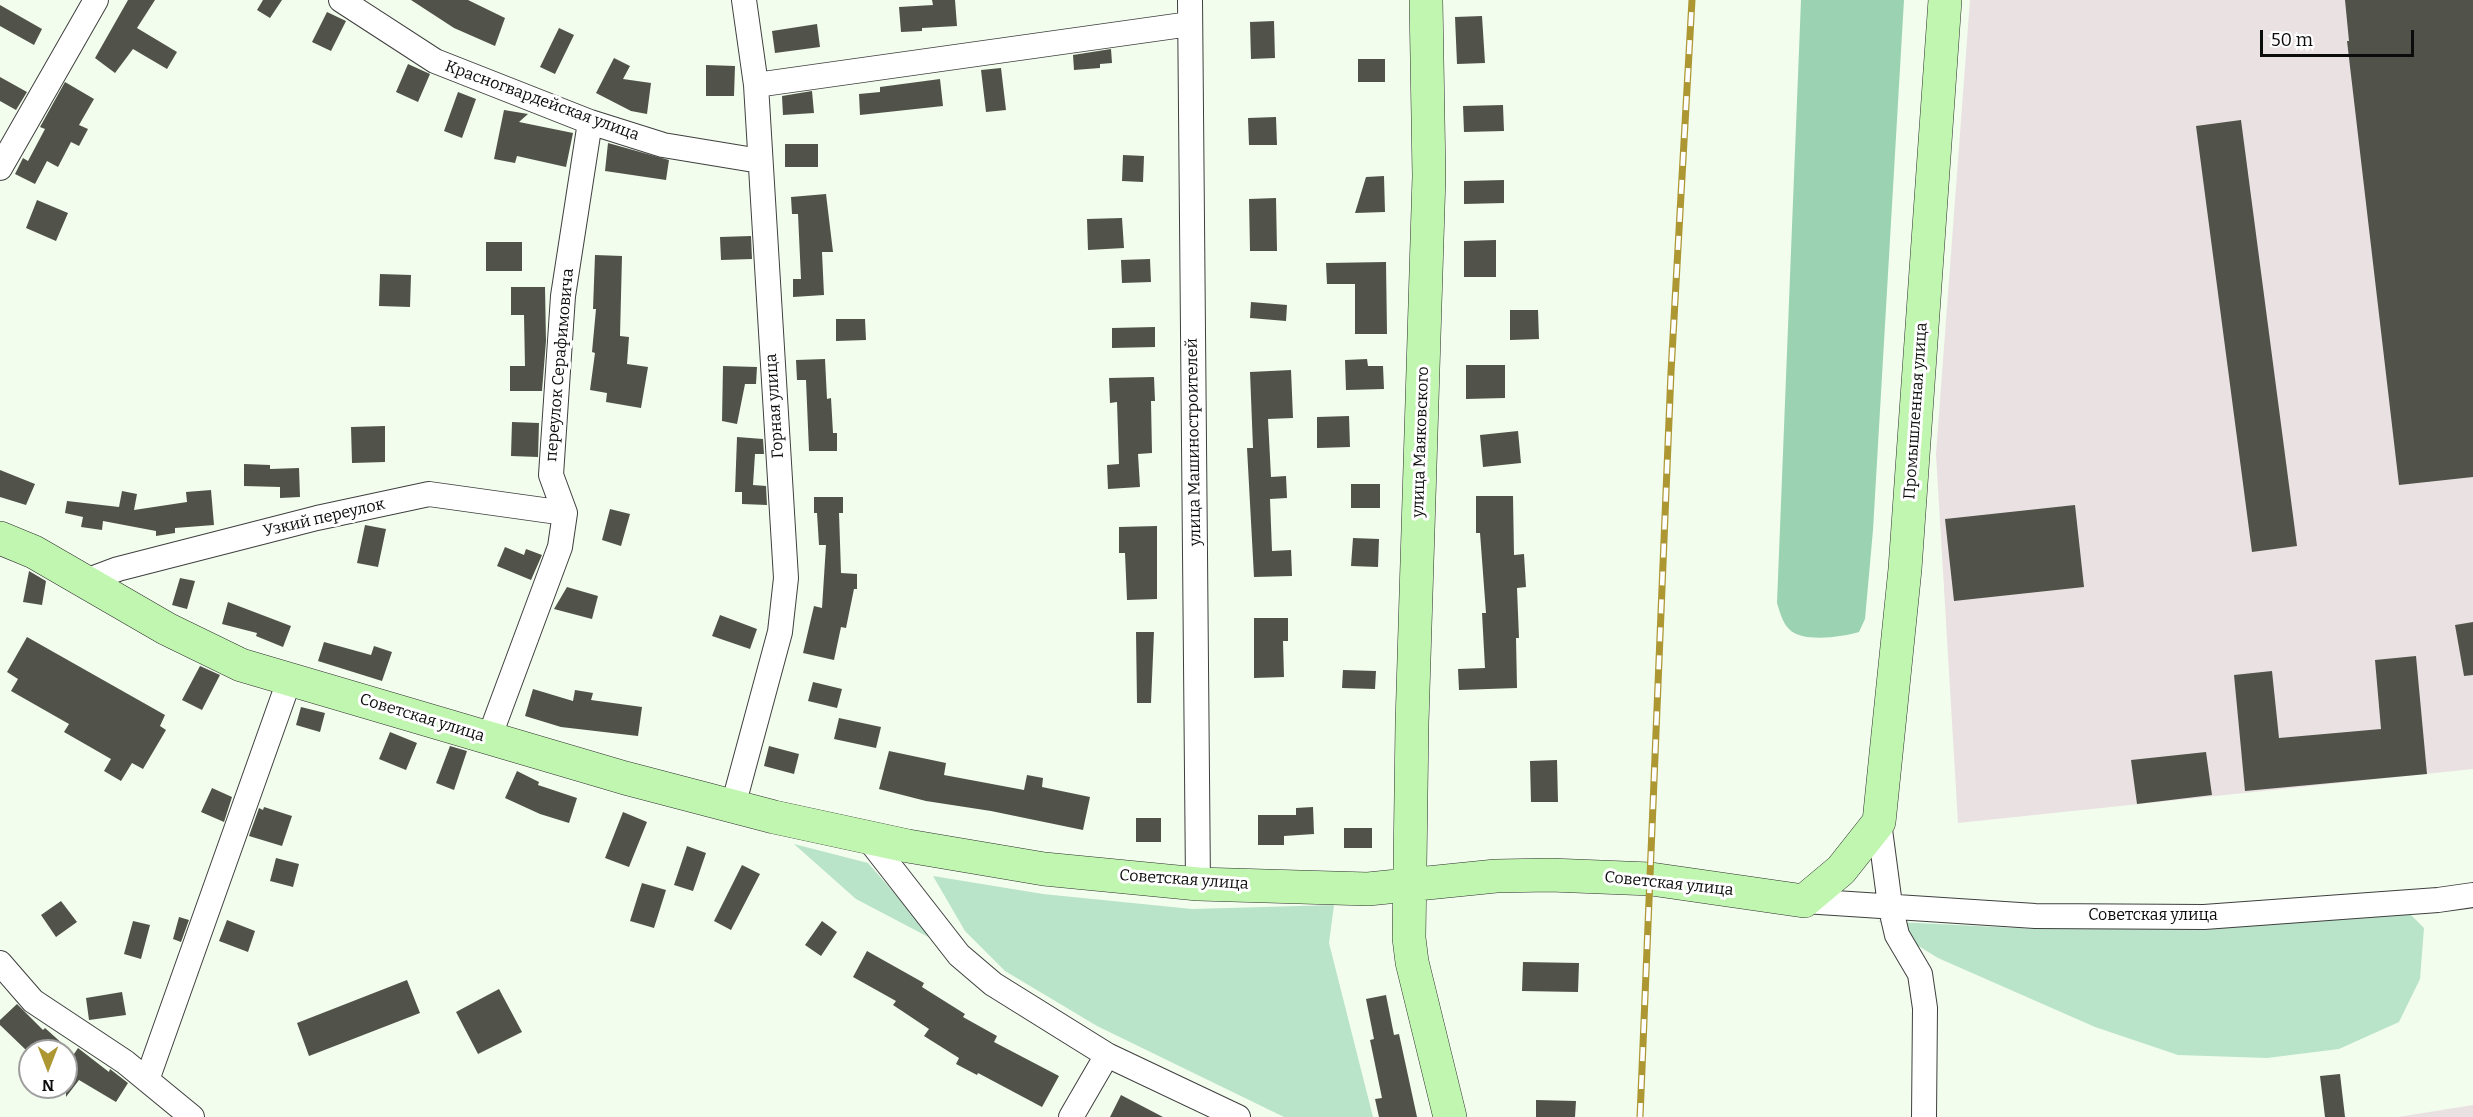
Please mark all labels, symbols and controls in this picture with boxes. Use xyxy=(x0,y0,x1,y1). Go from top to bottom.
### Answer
scale bar xyxy=(2263,18,2418,56)
text: 50 m xyxy=(2271,29,2313,51)
street label: Красногвардейская улица xyxy=(442,57,642,145)
street label: переулок Серафимовича xyxy=(542,268,578,462)
street label: Промышленная улица xyxy=(1900,322,1932,500)
street label: улица Машиностроителей xyxy=(1183,338,1205,546)
street label: Горная улица xyxy=(762,353,788,459)
street label: улица Маяковского xyxy=(1409,366,1433,518)
street label: Узкий переулок xyxy=(261,495,387,541)
street label: Советская улица xyxy=(357,690,487,746)
street label: Советская улица xyxy=(1119,866,1249,894)
street label: Советская улица xyxy=(1604,868,1734,900)
street label: Советская улица xyxy=(2088,906,2218,926)
north arrow xyxy=(18,1039,78,1099)
text: N xyxy=(42,1076,54,1095)

